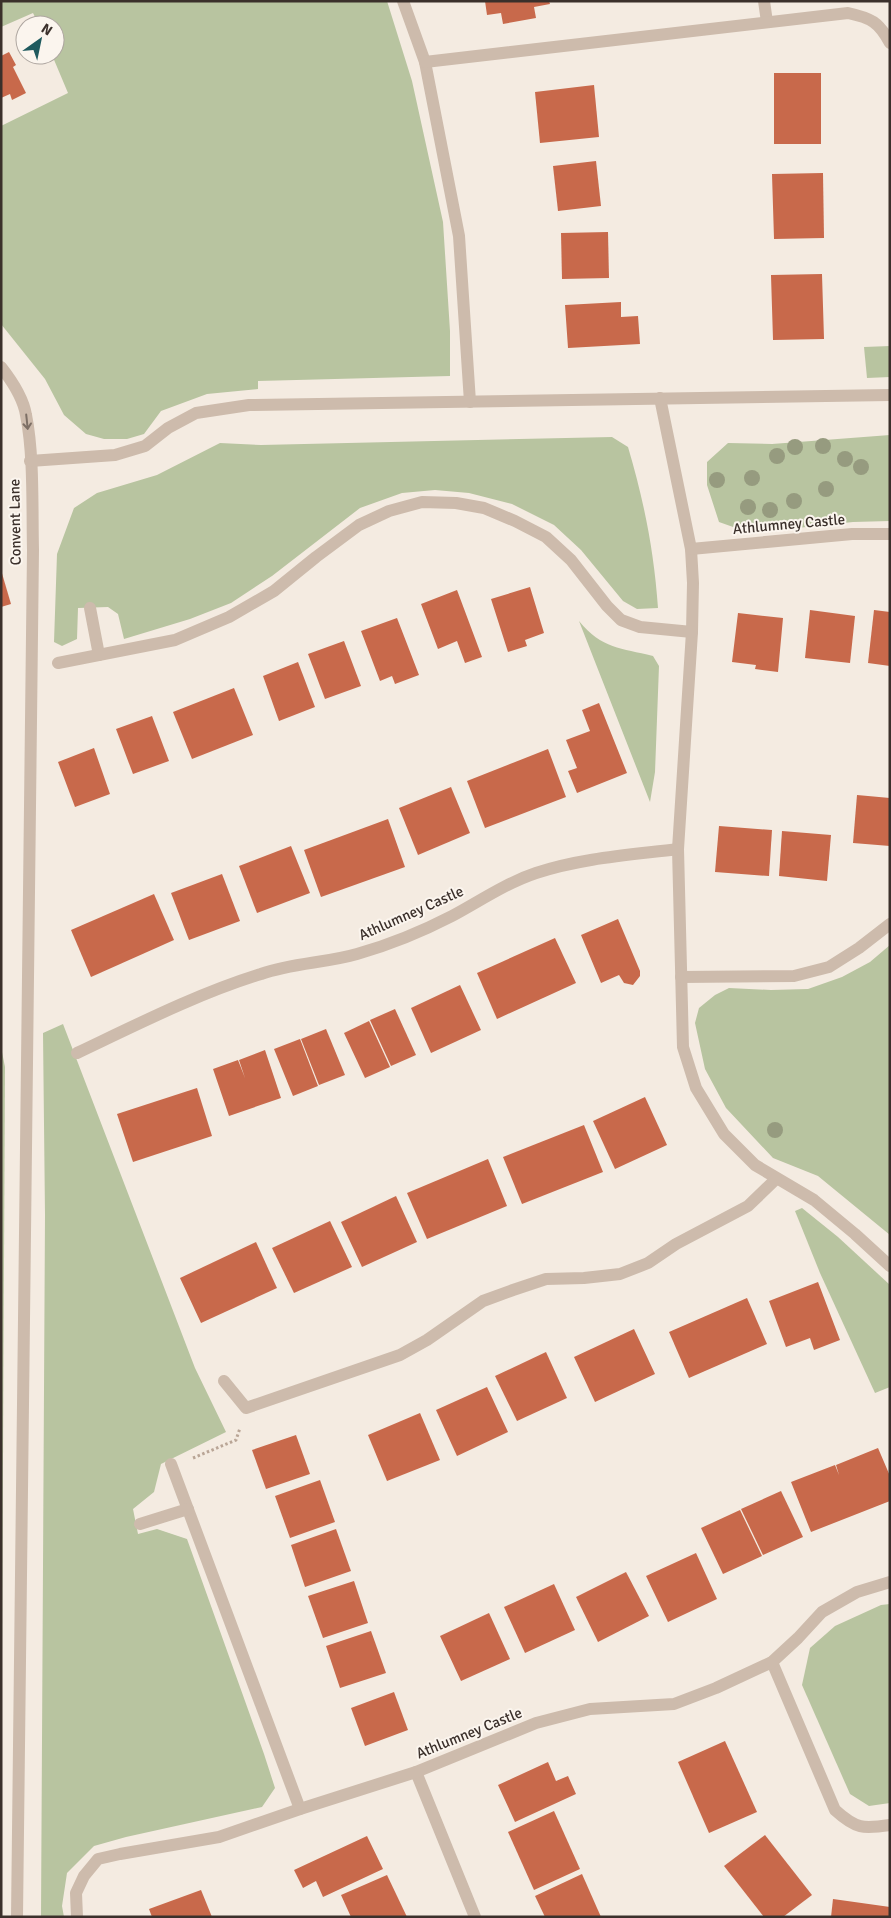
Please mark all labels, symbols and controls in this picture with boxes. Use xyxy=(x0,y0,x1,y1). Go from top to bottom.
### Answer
north arrow xyxy=(15,15,65,65)
text: N xyxy=(38,20,56,39)
one-way arrow xyxy=(22,414,32,430)
street label: Convent Lane xyxy=(5,479,25,565)
street label: Athlumney Castle xyxy=(732,510,846,538)
street label: Athlumney Castle xyxy=(356,882,466,944)
street label: Athlumney Castle xyxy=(413,1704,525,1762)

